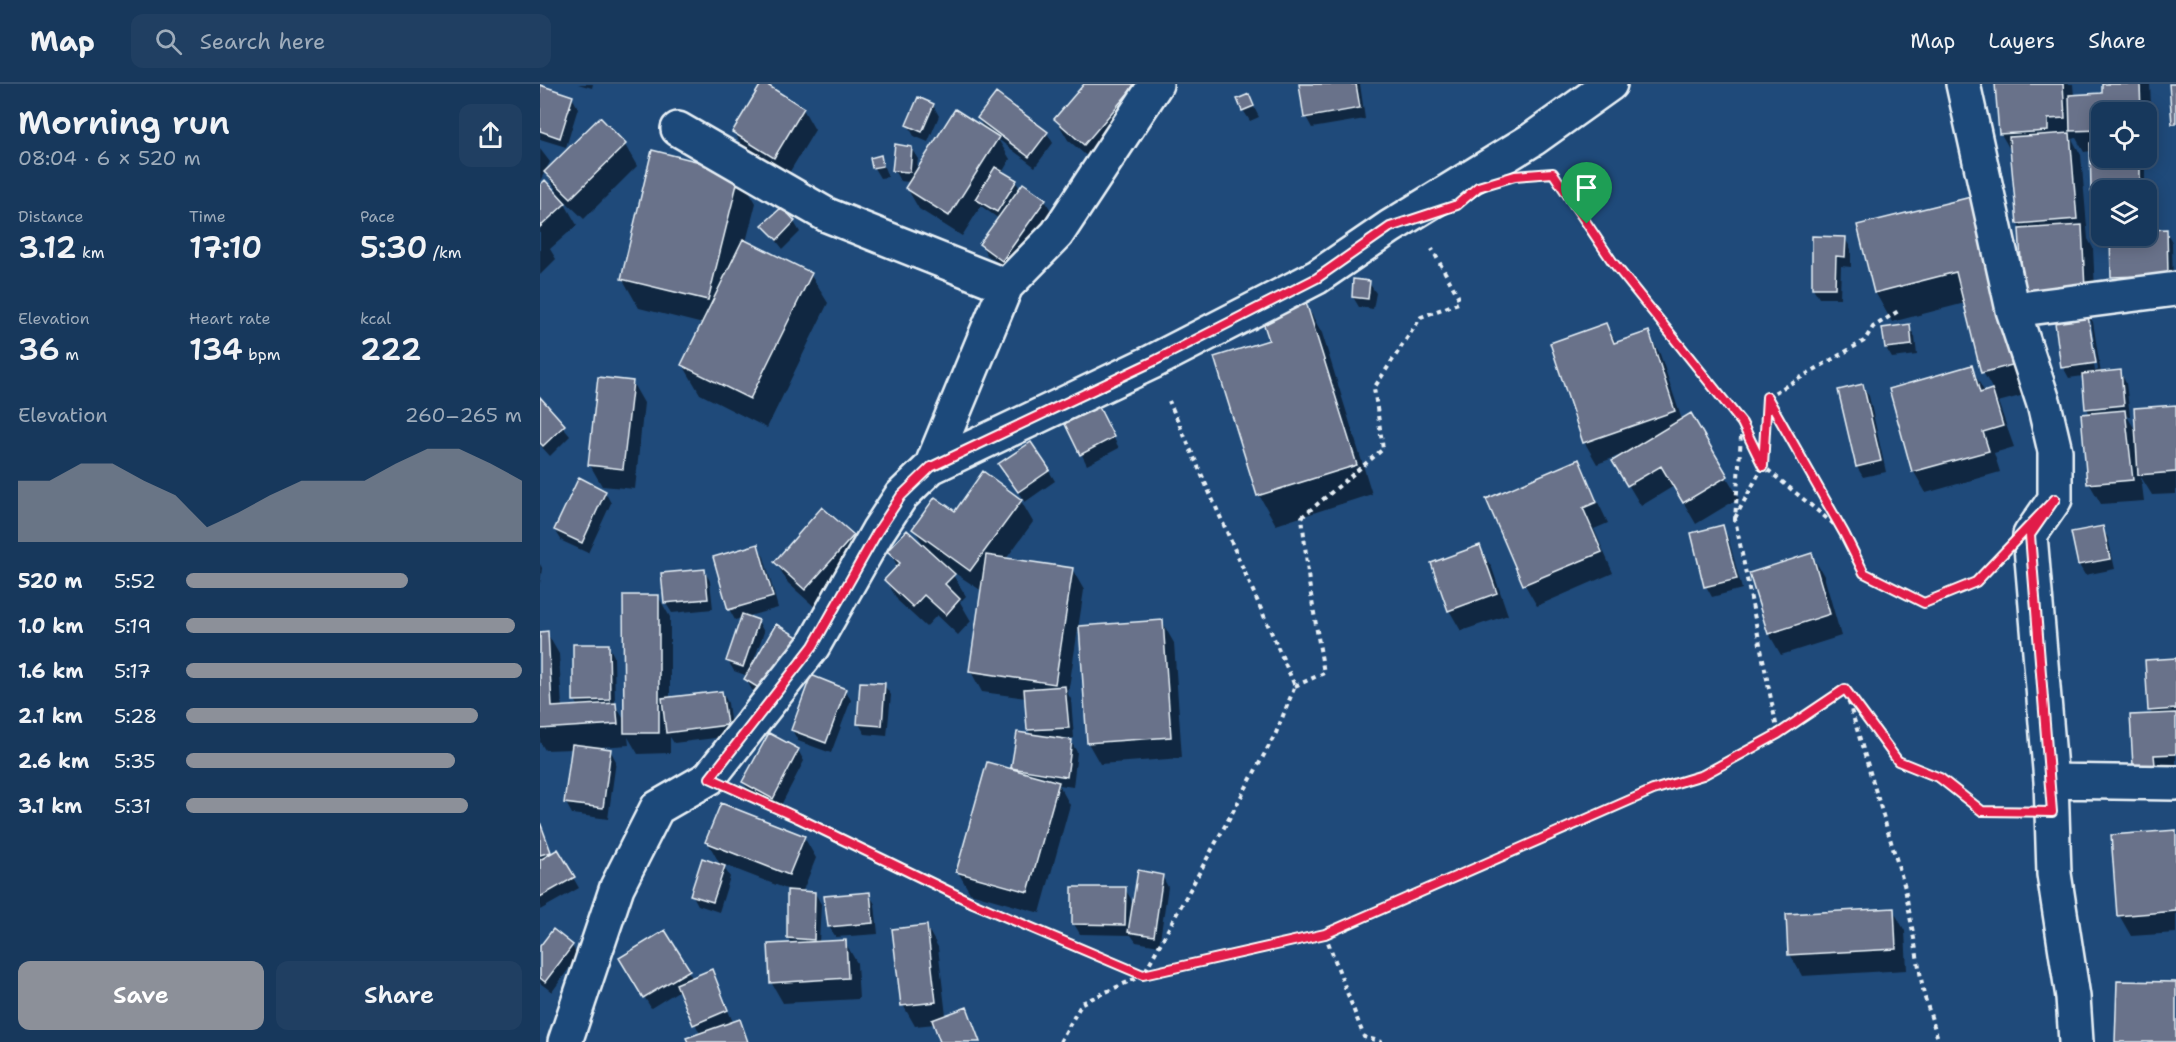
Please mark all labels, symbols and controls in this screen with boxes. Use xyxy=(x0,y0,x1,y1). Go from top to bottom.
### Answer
search box xyxy=(131,14,551,68)
text: Map xyxy=(30,22,95,60)
icon: search xyxy=(152,25,185,58)
text: Search here xyxy=(200,27,325,56)
text: Map xyxy=(1910,27,1955,55)
text: Layers xyxy=(1988,27,2055,55)
text: Share xyxy=(2088,27,2146,55)
text: Morning run xyxy=(18,100,230,145)
map controls xyxy=(2091,102,2157,246)
button: locate xyxy=(2091,102,2157,168)
button: share xyxy=(459,104,522,167)
text: 08:04 · 6 × 520 m xyxy=(18,145,201,171)
pin xyxy=(1561,162,1612,224)
icon: arrive xyxy=(1570,171,1603,204)
button: layers xyxy=(2091,180,2157,246)
text: Distance xyxy=(18,206,84,227)
text: Time xyxy=(189,206,226,227)
text: Pace xyxy=(360,206,395,227)
text: 3.12 xyxy=(18,227,76,268)
text: 17:10 xyxy=(189,227,262,268)
text: 5:30 xyxy=(360,227,428,268)
text: km xyxy=(76,242,105,263)
text: /km xyxy=(428,242,462,263)
text: Elevation xyxy=(18,308,90,329)
text: Heart rate xyxy=(189,308,271,329)
text: kcal xyxy=(360,308,391,329)
text: 36 xyxy=(18,329,60,370)
text: 134 xyxy=(189,329,243,370)
text: 222 xyxy=(360,329,422,370)
text: m xyxy=(60,344,79,365)
text: bpm xyxy=(243,344,280,365)
text: Elevation xyxy=(18,402,108,428)
text: 260–265 m xyxy=(405,402,522,428)
text: 520 m xyxy=(18,568,83,594)
text: 5:52 xyxy=(114,568,156,594)
text: 1.0 km xyxy=(18,613,83,639)
text: 5:19 xyxy=(114,613,151,639)
text: 1.6 km xyxy=(18,658,84,684)
text: 5:17 xyxy=(114,658,151,684)
text: 2.1 km xyxy=(18,703,83,729)
text: 5:28 xyxy=(114,703,157,729)
text: 2.6 km xyxy=(18,748,89,774)
text: 5:35 xyxy=(114,748,156,774)
text: 3.1 km xyxy=(18,793,82,819)
text: 5:31 xyxy=(114,793,151,819)
button: Save xyxy=(18,961,264,1030)
button: Share xyxy=(276,961,522,1030)

